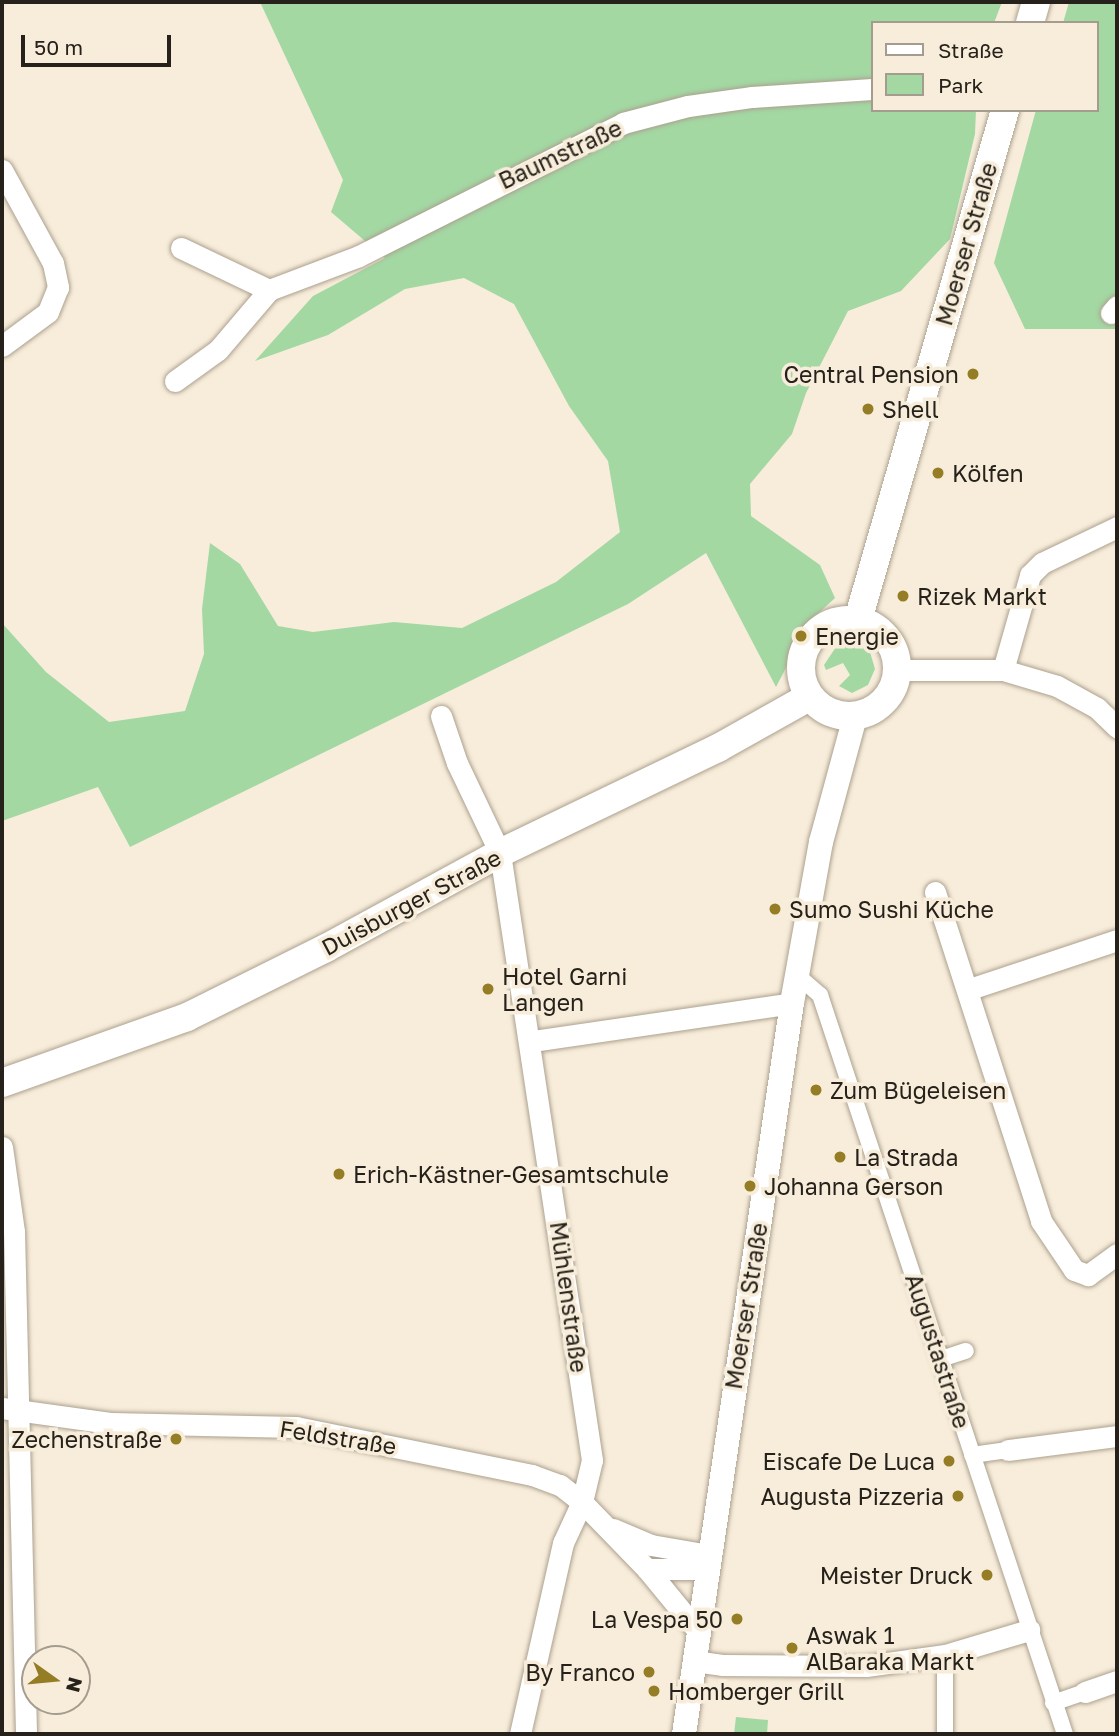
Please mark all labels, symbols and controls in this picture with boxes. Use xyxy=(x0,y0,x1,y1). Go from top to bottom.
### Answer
scale bar xyxy=(24,21,175,65)
legend xyxy=(870,21,1098,112)
text: 50 m xyxy=(34,34,83,60)
text: Straße xyxy=(938,37,1004,63)
text: Park xyxy=(938,72,983,98)
street label: Baumstraße xyxy=(494,113,626,195)
street label: Moerser Straße xyxy=(930,159,1002,329)
place label: Central Pension xyxy=(783,360,959,388)
marker: Central Pension xyxy=(965,366,981,382)
place label: Shell xyxy=(882,395,939,423)
marker: Shell xyxy=(860,401,876,417)
place label: Kölfen xyxy=(952,459,1024,487)
marker: Kölfen xyxy=(930,465,946,481)
place label: Rizek Markt xyxy=(917,582,1047,610)
marker: Rizek Markt xyxy=(895,588,911,604)
place label: Energie xyxy=(815,622,899,650)
marker: Energie xyxy=(793,628,809,644)
street label: Duisburger Straße xyxy=(317,843,505,961)
place label: Sumo Sushi Küche xyxy=(789,895,994,923)
marker: Sumo Sushi Küche xyxy=(767,901,783,917)
place label: Hotel Garni Langen xyxy=(502,962,627,1016)
marker: Hotel Garni Langen xyxy=(480,981,496,997)
place label: Zum Bügeleisen xyxy=(830,1076,1006,1104)
marker: Zum Bügeleisen xyxy=(808,1082,824,1098)
place label: La Strada xyxy=(854,1143,958,1171)
marker: La Strada xyxy=(832,1149,848,1165)
place label: Erich-Kästner-Gesamtschule xyxy=(353,1160,669,1188)
marker: Erich-Kästner-Gesamtschule xyxy=(331,1166,347,1182)
place label: Johanna Gerson xyxy=(764,1172,943,1200)
marker: Johanna Gerson xyxy=(742,1178,758,1194)
street label: Mühlenstraße xyxy=(545,1220,593,1374)
street label: Moerser Straße xyxy=(719,1221,773,1391)
street label: Augustastraße xyxy=(900,1270,976,1432)
street label: Feldstraße xyxy=(278,1414,398,1460)
place label: Zechenstraße xyxy=(11,1425,162,1453)
marker: Zechenstraße xyxy=(168,1431,184,1447)
place label: Eiscafe De Luca xyxy=(763,1447,935,1475)
marker: Eiscafe De Luca xyxy=(941,1453,957,1469)
place label: Augusta Pizzeria xyxy=(761,1482,944,1510)
marker: Augusta Pizzeria xyxy=(950,1488,966,1504)
place label: Meister Druck xyxy=(820,1561,973,1589)
marker: Meister Druck xyxy=(979,1567,995,1583)
place label: La Vespa 50 xyxy=(591,1605,723,1633)
marker: La Vespa 50 xyxy=(729,1611,745,1627)
place label: Aswak 1 AlBaraka Markt xyxy=(806,1621,974,1675)
marker: Aswak 1 AlBaraka Markt xyxy=(784,1640,800,1656)
north arrow xyxy=(21,1645,91,1715)
place label: By Franco xyxy=(525,1658,635,1686)
marker: By Franco xyxy=(641,1664,657,1680)
text: N xyxy=(62,1675,88,1695)
place label: Homberger Grill xyxy=(668,1677,844,1705)
marker: Homberger Grill xyxy=(646,1683,662,1699)

